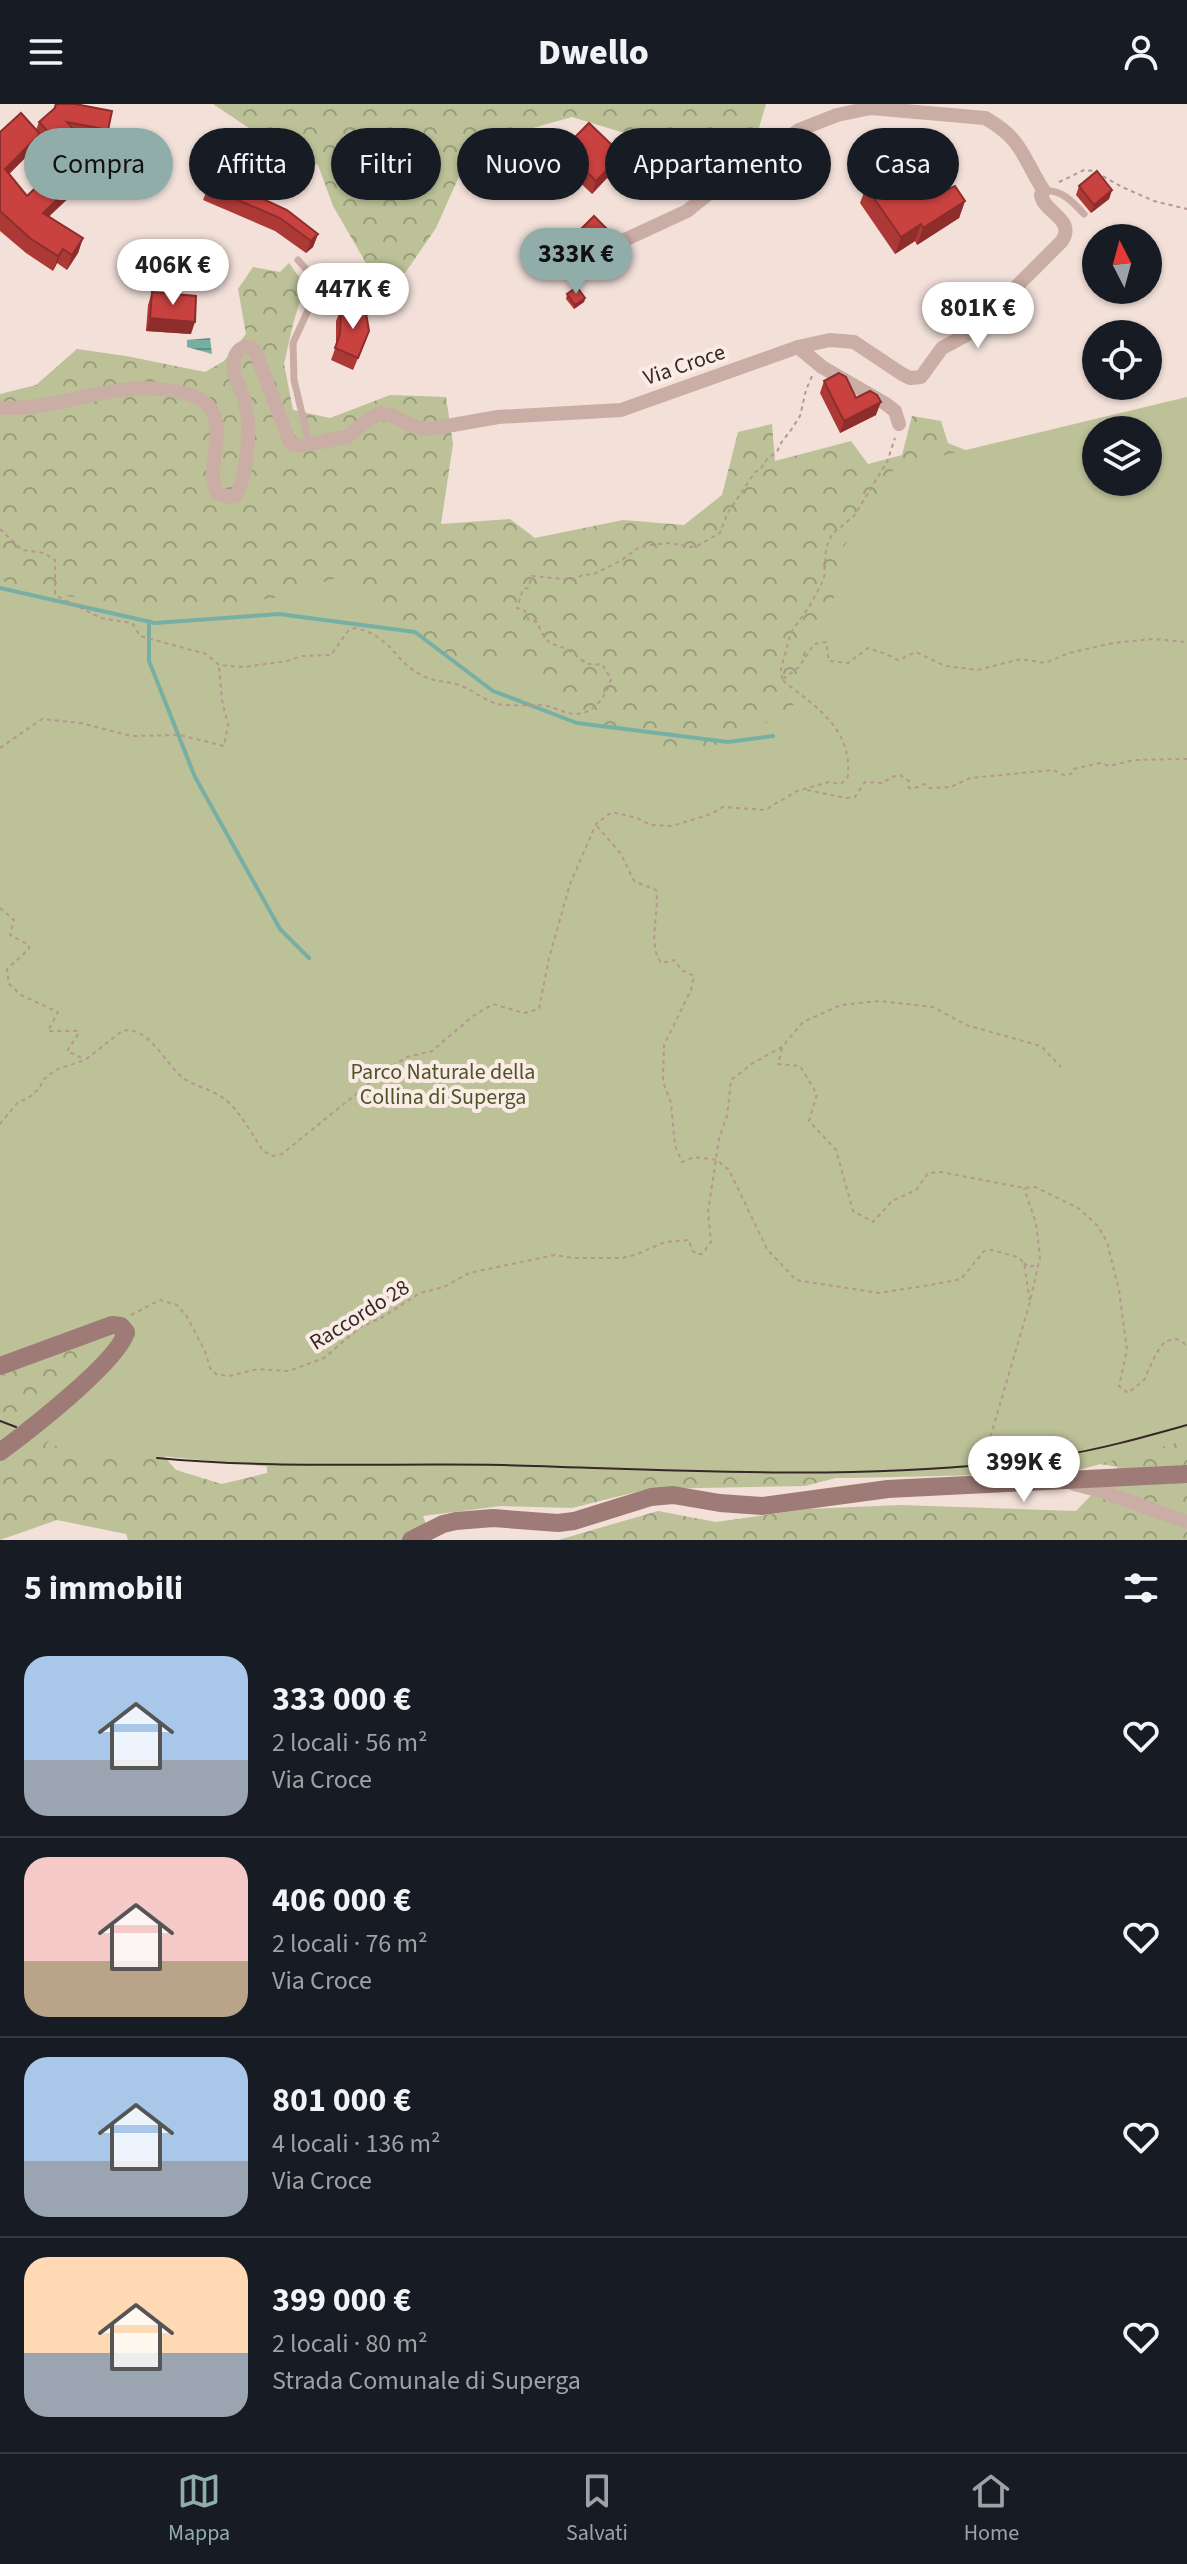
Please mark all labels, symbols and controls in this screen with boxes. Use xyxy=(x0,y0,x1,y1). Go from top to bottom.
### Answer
text: Dwello xyxy=(538,27,649,78)
icon: menu xyxy=(24,30,68,74)
icon: person xyxy=(1119,30,1163,74)
chip: Compra xyxy=(24,128,173,200)
chip: Affitta xyxy=(189,128,315,200)
chip: Filtri xyxy=(331,128,441,200)
chip: Nuovo xyxy=(457,128,589,200)
chip: Appartamento xyxy=(605,128,831,200)
chip: Casa xyxy=(847,128,959,200)
north arrow xyxy=(1082,224,1162,304)
map controls xyxy=(1082,224,1162,496)
pin: 333K € xyxy=(511,228,641,296)
text: 333K € xyxy=(538,235,614,272)
pin: 406K € xyxy=(108,239,238,307)
text: 406K € xyxy=(135,246,211,283)
pin: 447K € xyxy=(288,263,418,331)
text: 447K € xyxy=(315,270,391,307)
pin: 801K € xyxy=(913,282,1043,350)
text: 801K € xyxy=(940,289,1016,326)
button: locate xyxy=(1082,320,1162,400)
street label: Via Croce xyxy=(639,336,730,394)
button: layers xyxy=(1082,416,1162,496)
park label: Parco Naturale della Collina di Superga xyxy=(351,1056,535,1113)
street label: Raccordo 28 xyxy=(303,1271,416,1358)
pin: 399K € xyxy=(959,1436,1089,1504)
text: 399K € xyxy=(986,1443,1062,1480)
text: 5 immobili xyxy=(24,1564,183,1613)
icon: filters xyxy=(1119,1566,1163,1610)
text: 333 000 € xyxy=(272,1675,411,1724)
icon: home xyxy=(88,1688,184,1784)
icon: heart xyxy=(1119,1714,1163,1758)
text: 2 locali · 56 m² xyxy=(272,1724,428,1761)
text: Via Croce xyxy=(272,1761,372,1798)
text: 406 000 € xyxy=(272,1876,411,1925)
icon: home xyxy=(88,1889,184,1985)
icon: heart xyxy=(1119,1915,1163,1959)
text: 2 locali · 76 m² xyxy=(272,1925,428,1962)
text: Via Croce xyxy=(272,1962,372,1999)
text: 801 000 € xyxy=(272,2076,411,2125)
icon: home xyxy=(88,2089,184,2185)
icon: heart xyxy=(1119,2115,1163,2159)
text: 4 locali · 136 m² xyxy=(272,2125,441,2162)
text: Via Croce xyxy=(272,2162,372,2199)
text: 399 000 € xyxy=(272,2276,411,2325)
icon: home xyxy=(88,2289,184,2385)
icon: heart xyxy=(1119,2315,1163,2359)
text: 2 locali · 80 m² xyxy=(272,2325,428,2362)
text: Strada Comunale di Superga xyxy=(272,2362,581,2399)
tab: Mappa xyxy=(168,2469,230,2549)
tab: Salvati xyxy=(566,2469,628,2549)
tab: Home xyxy=(964,2469,1019,2549)

